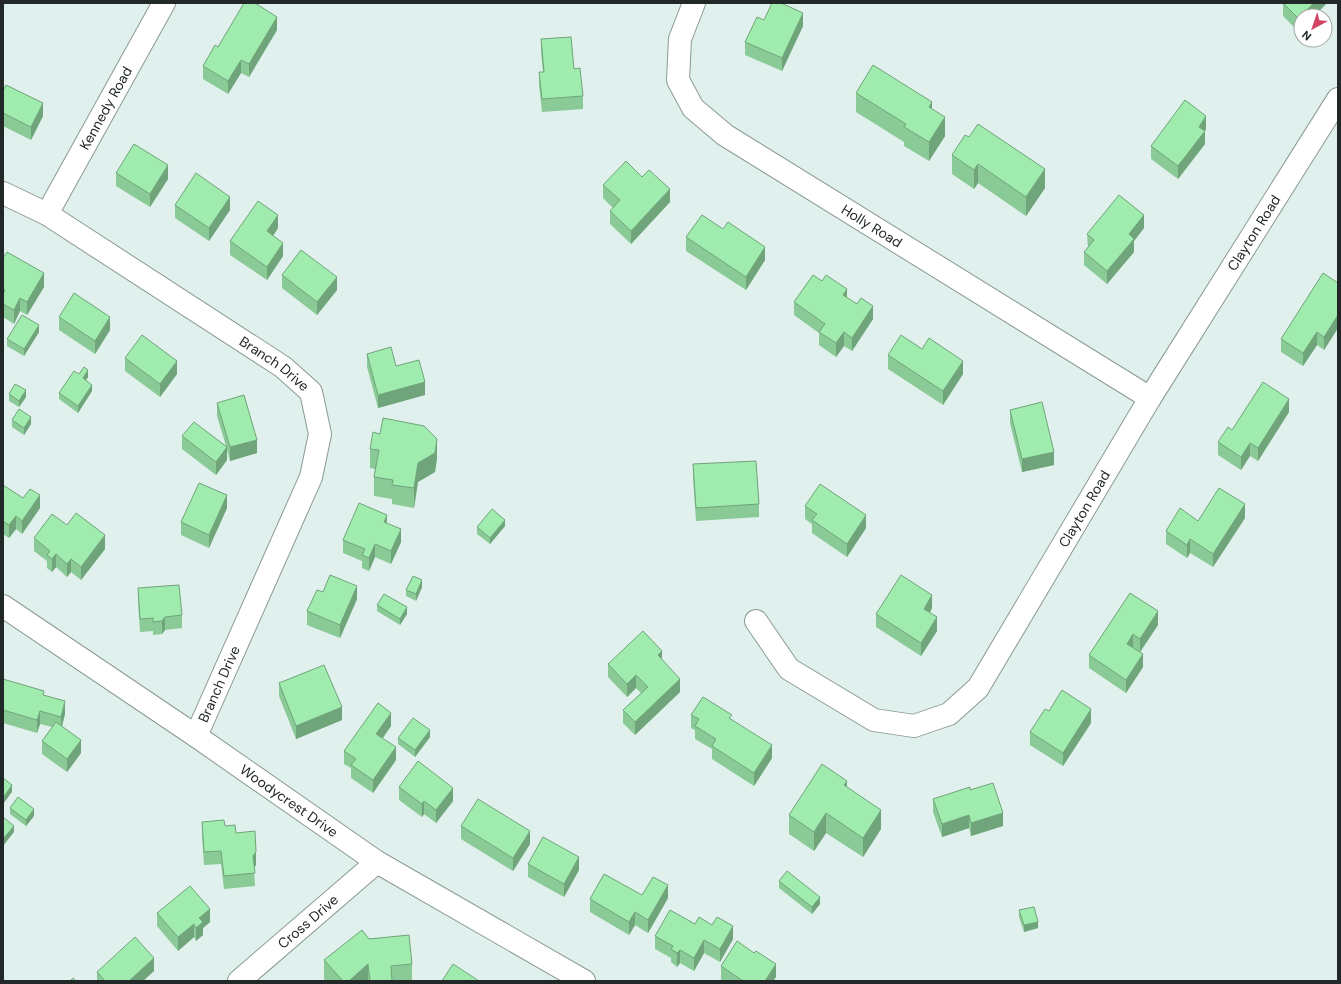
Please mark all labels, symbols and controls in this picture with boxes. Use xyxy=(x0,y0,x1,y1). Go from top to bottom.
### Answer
north arrow xyxy=(1293,8,1333,48)
text: N xyxy=(1299,28,1314,44)
street label: Kennedy Road xyxy=(75,63,136,153)
street label: Clayton Road xyxy=(1223,192,1284,274)
street label: Holly Road xyxy=(838,200,906,251)
street label: Branch Drive xyxy=(236,332,313,395)
street label: Clayton Road xyxy=(1054,467,1114,551)
street label: Branch Drive xyxy=(194,643,244,725)
street label: Woodycrest Drive xyxy=(236,760,342,841)
street label: Cross Drive xyxy=(274,890,342,953)

